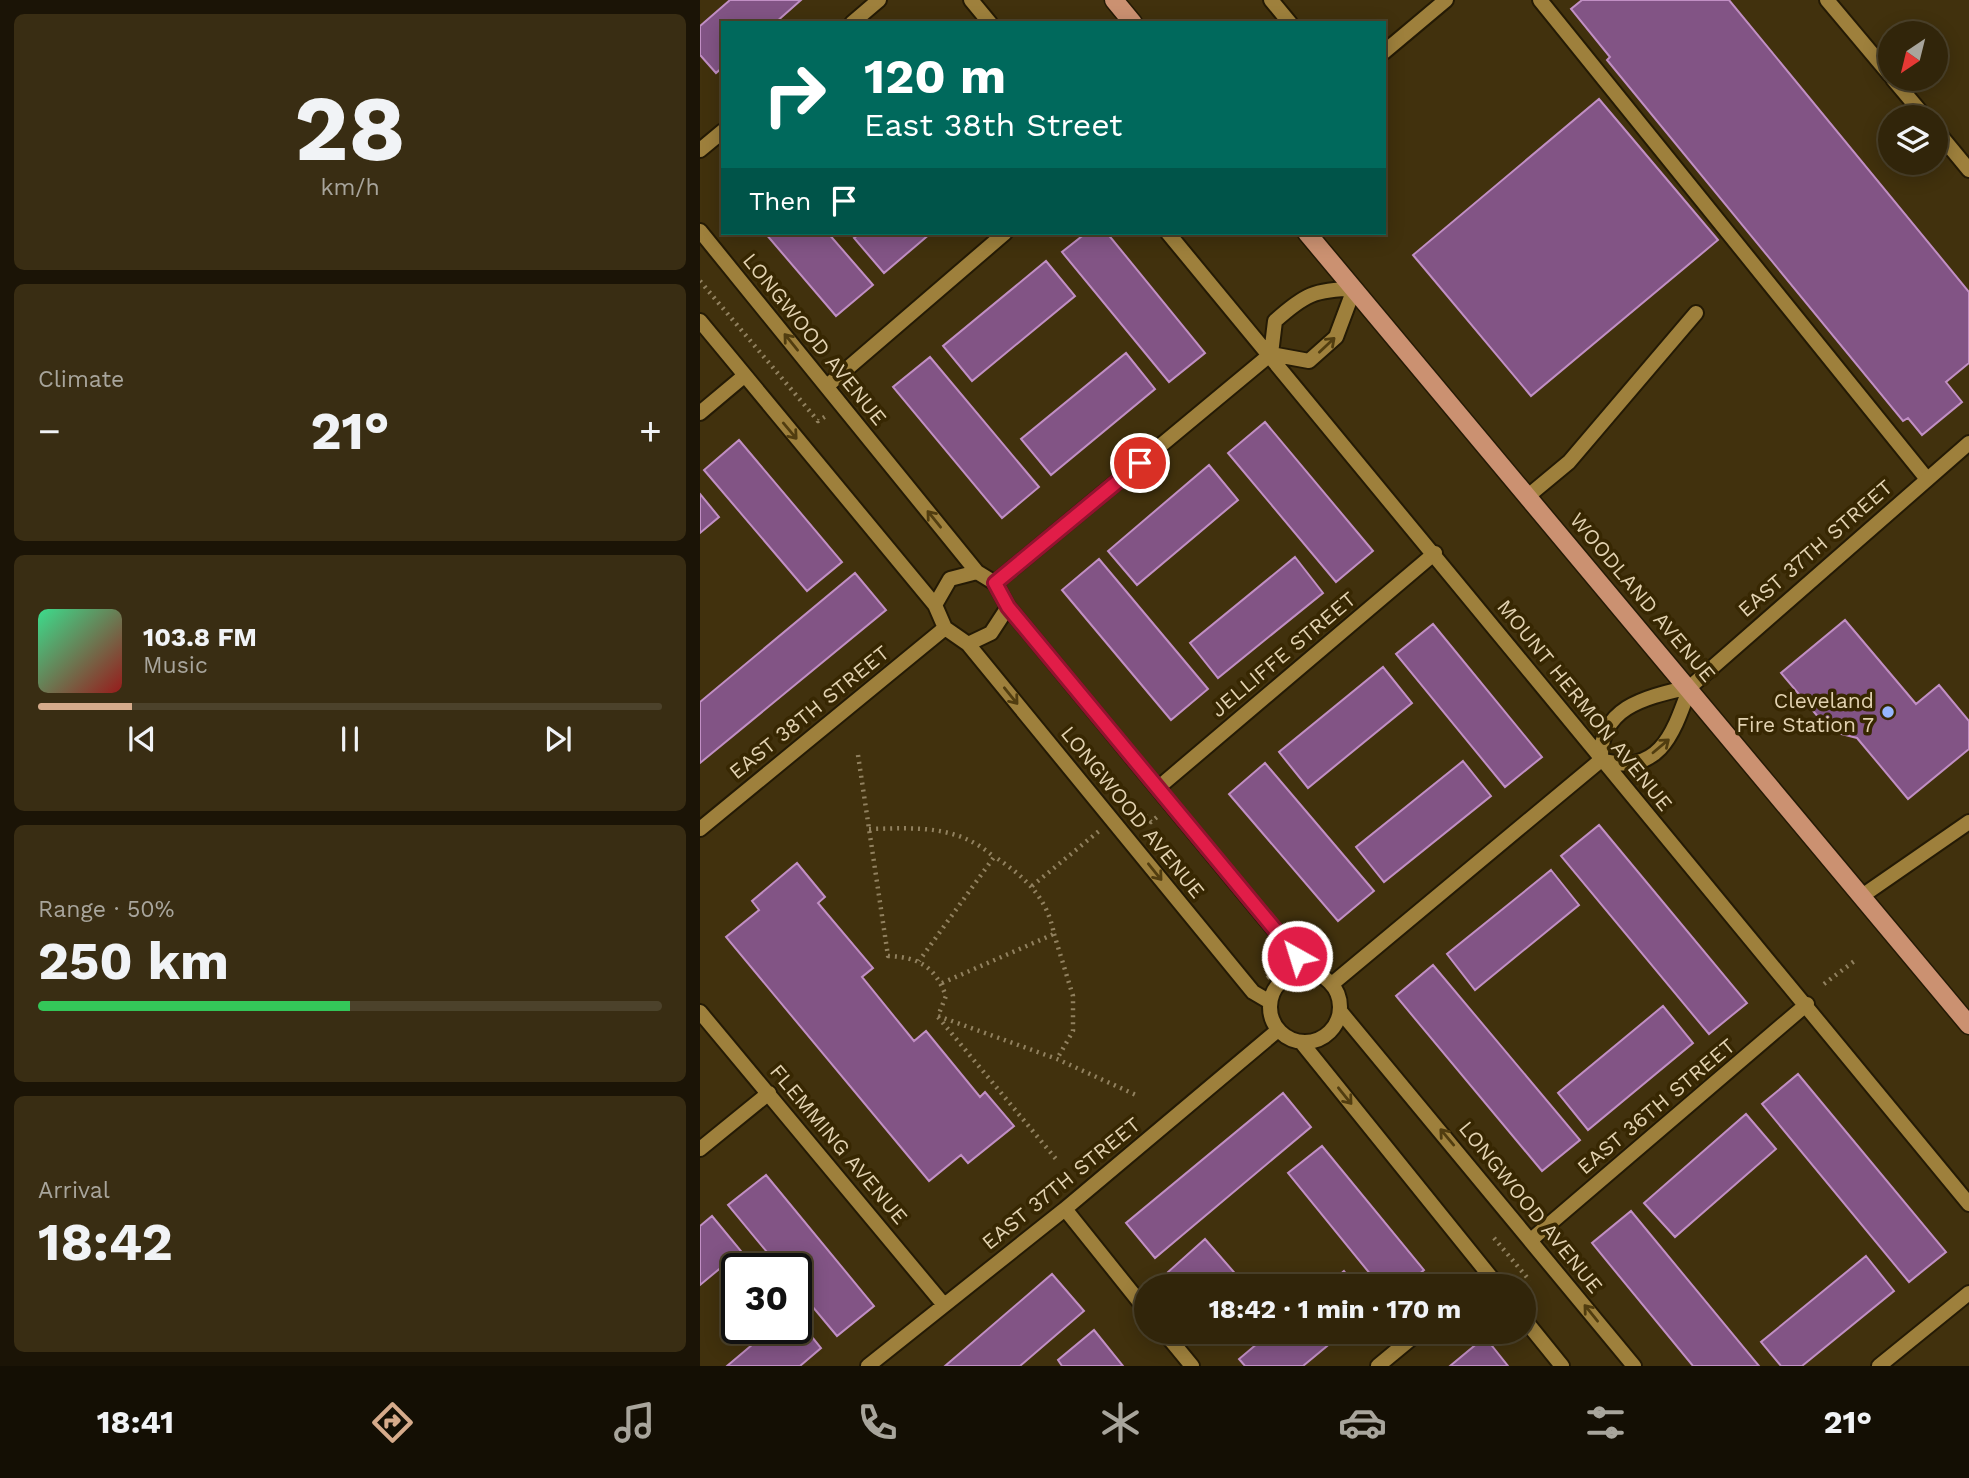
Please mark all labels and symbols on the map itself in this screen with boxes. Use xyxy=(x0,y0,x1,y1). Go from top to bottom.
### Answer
north arrow xyxy=(1878,21,1948,91)
street label: LONGWOOD AVENUE xyxy=(738,248,892,430)
one-way arrow xyxy=(784,334,799,352)
one-way arrow xyxy=(1318,336,1335,353)
one-way arrow xyxy=(782,422,798,440)
pin xyxy=(1110,433,1170,493)
street label: EAST 37TH STREET xyxy=(1733,474,1898,622)
street label: WOODLAND AVENUE xyxy=(1565,507,1721,687)
one-way arrow xyxy=(927,511,942,529)
street label: JELLIFFE STREET xyxy=(1205,586,1361,722)
street label: MOUNT HERMON AVENUE xyxy=(1492,594,1678,816)
street label: EAST 38TH STREET xyxy=(724,640,894,784)
one-way arrow xyxy=(1003,687,1019,705)
place label: Cleveland Fire Station 7 xyxy=(1736,688,1874,737)
marker: Cleveland Fire Station 7 xyxy=(1880,704,1896,720)
street label: LONGWOOD AVENUE xyxy=(1056,721,1210,903)
one-way arrow xyxy=(1651,738,1669,754)
one-way arrow xyxy=(1148,863,1163,881)
position arrow xyxy=(1260,919,1334,993)
street label: EAST 36TH STREET xyxy=(1572,1032,1740,1179)
street label: FLEMMING AVENUE xyxy=(765,1059,913,1229)
one-way arrow xyxy=(1337,1086,1352,1105)
street label: EAST 37TH STREET xyxy=(977,1111,1146,1255)
street label: LONGWOOD AVENUE xyxy=(1454,1116,1608,1298)
one-way arrow xyxy=(1439,1128,1455,1146)
speed limit sign: 30 xyxy=(721,1253,812,1344)
one-way arrow xyxy=(1583,1304,1599,1322)

